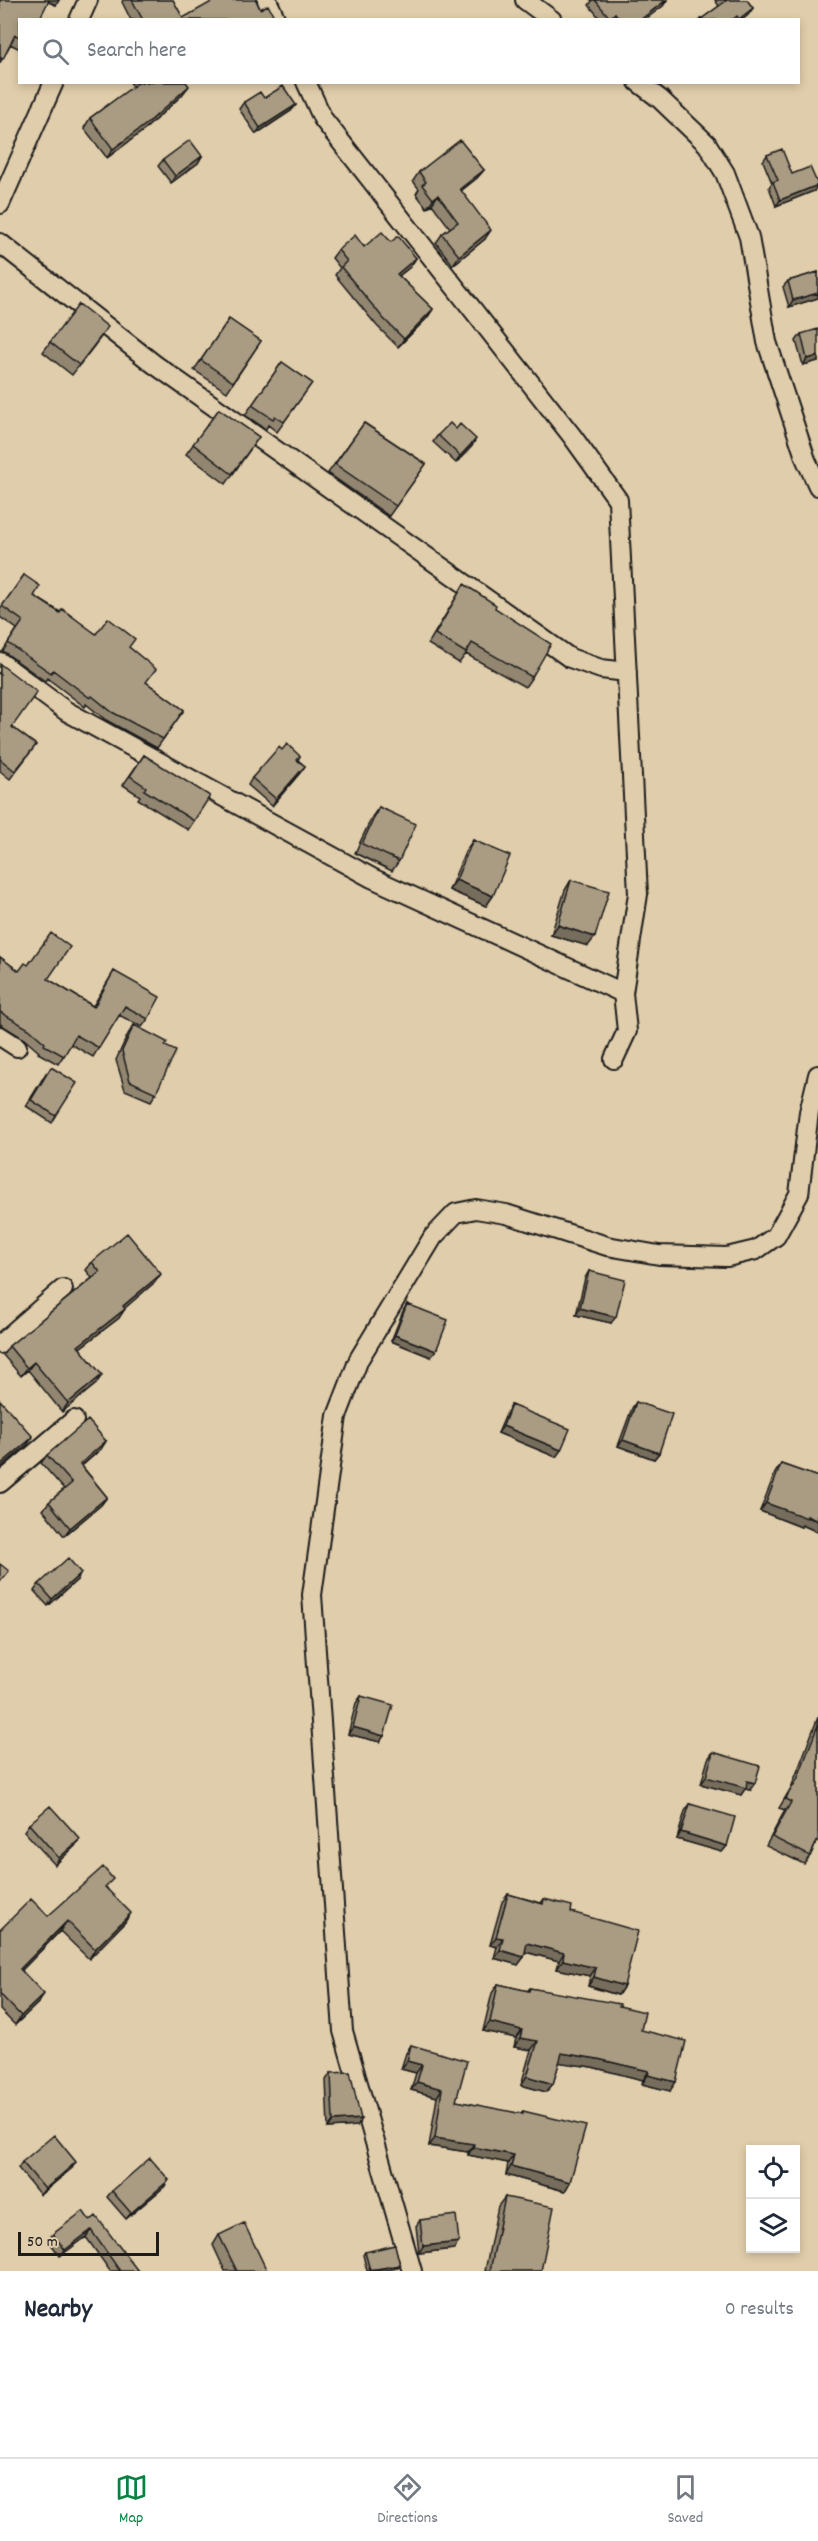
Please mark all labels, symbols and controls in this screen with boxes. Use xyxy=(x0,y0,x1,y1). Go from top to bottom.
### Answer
search box xyxy=(18,18,800,84)
icon: search xyxy=(39,35,72,68)
text: Search here xyxy=(87,36,186,67)
map controls xyxy=(746,2145,800,2253)
button: locate xyxy=(746,2145,800,2199)
button: layers xyxy=(746,2199,800,2253)
scale bar xyxy=(18,2229,159,2256)
text: 50 m xyxy=(27,2231,58,2254)
text: Nearby xyxy=(24,2292,92,2329)
text: 0 results xyxy=(725,2296,794,2324)
tab: Map xyxy=(115,2471,148,2530)
tab: Directions xyxy=(377,2471,438,2530)
tab: Saved xyxy=(667,2471,703,2530)

